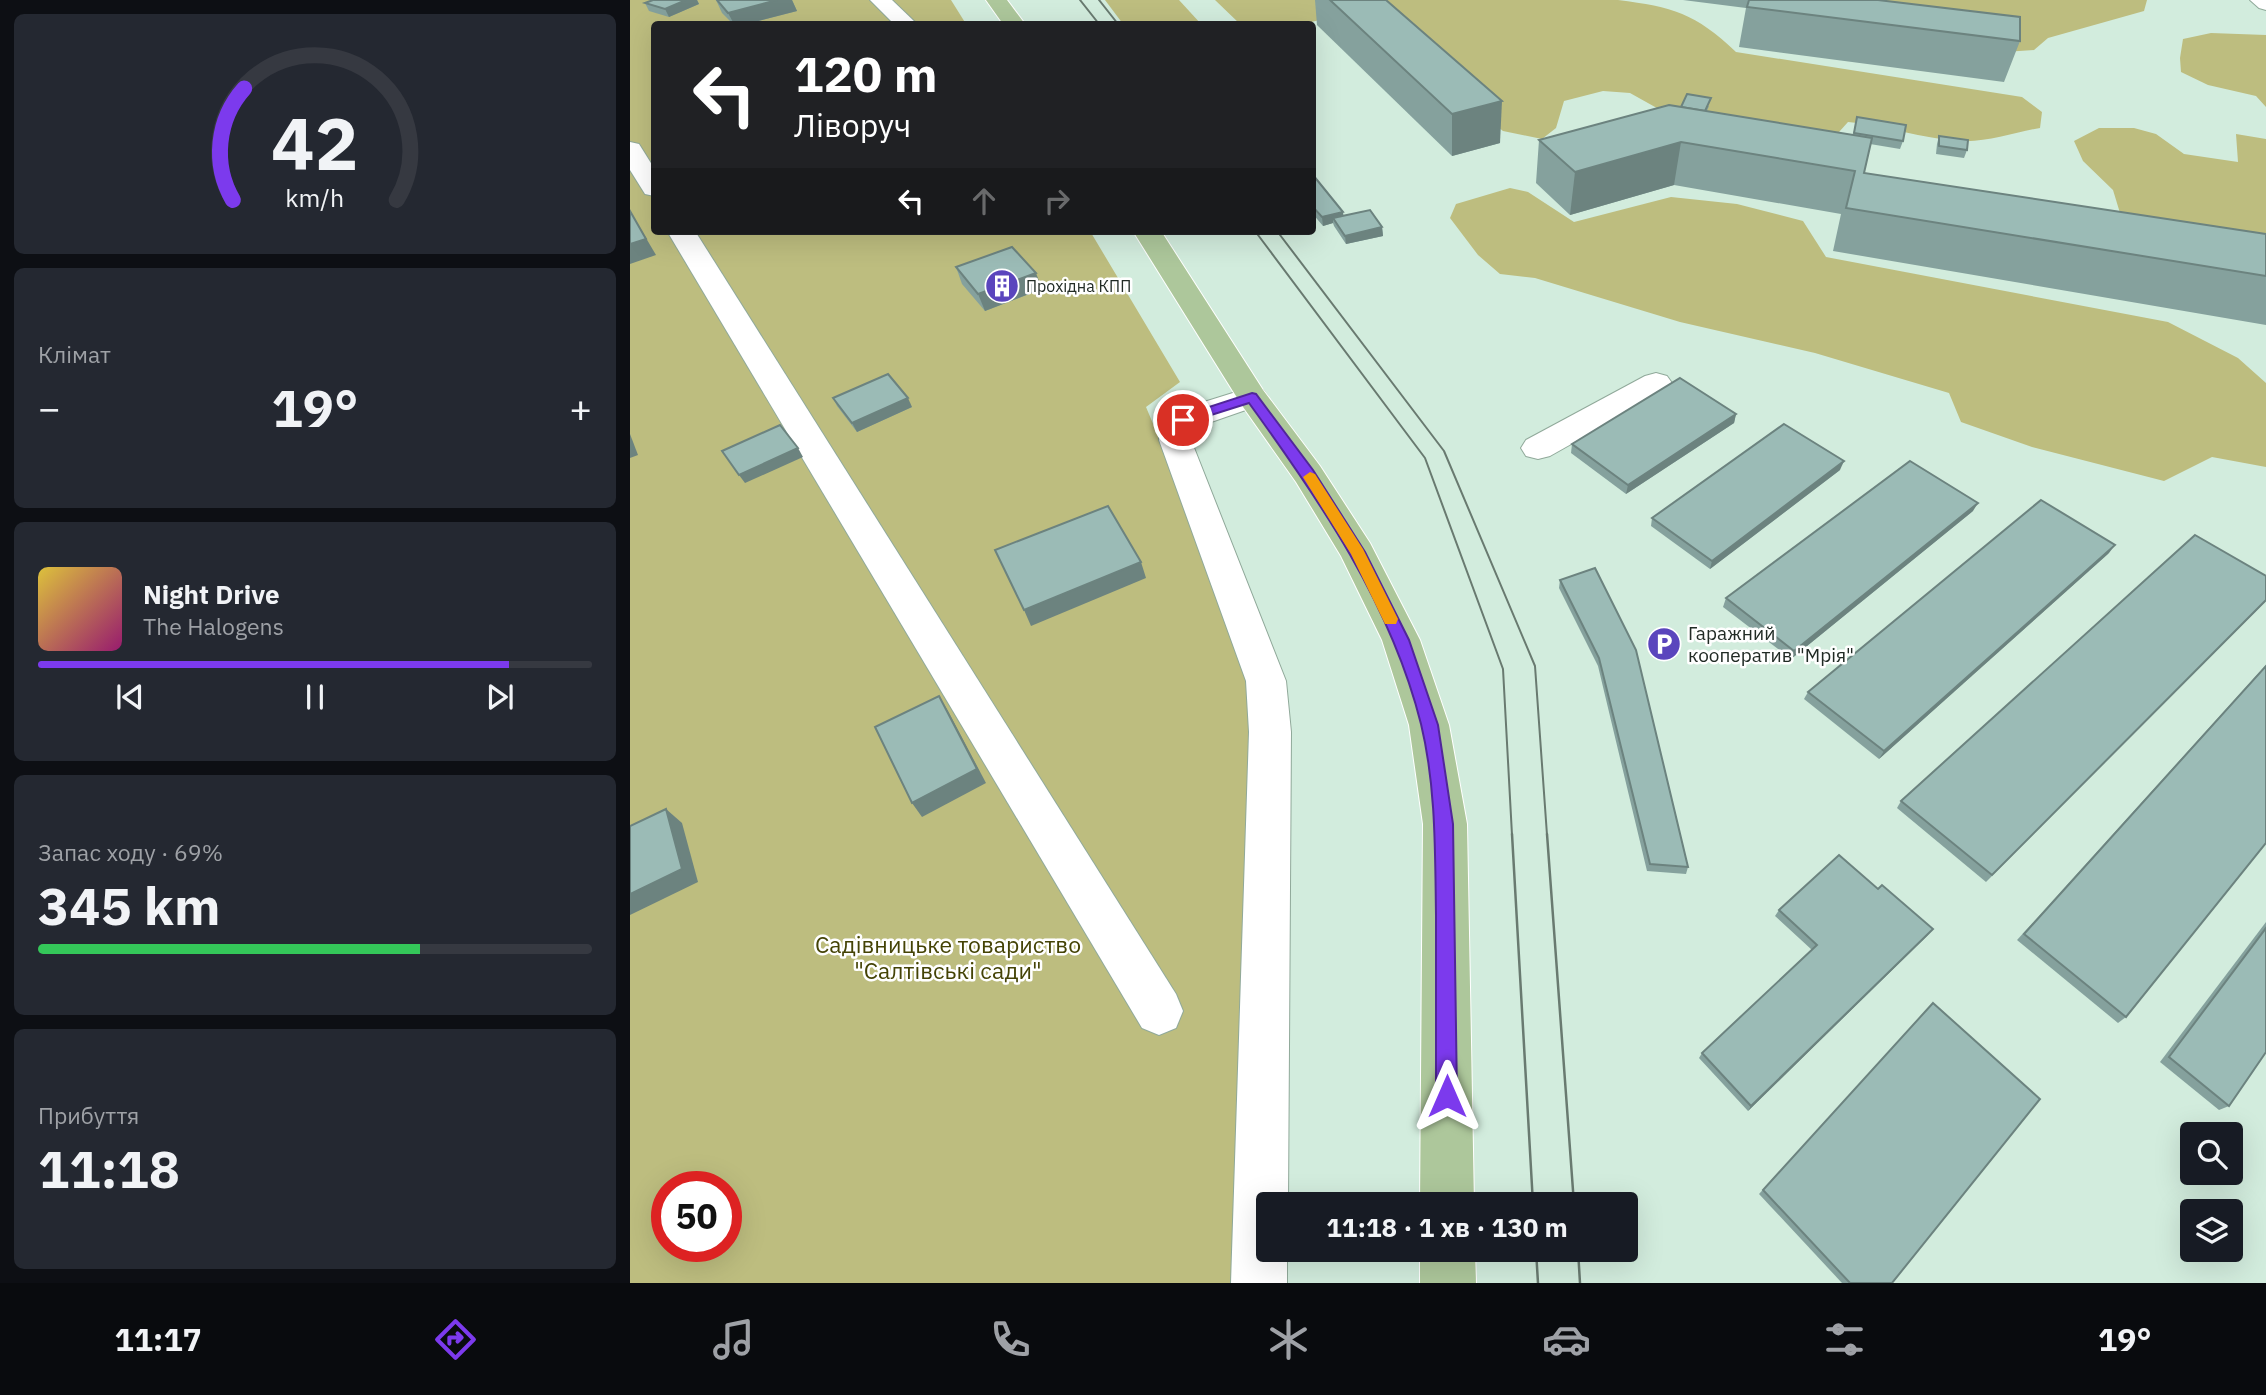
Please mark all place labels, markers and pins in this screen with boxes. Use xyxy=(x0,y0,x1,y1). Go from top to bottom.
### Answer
building icon: Прохідна КПП xyxy=(983,267,1021,305)
place label: Прохідна КПП xyxy=(1026,276,1131,296)
pin xyxy=(1153,390,1213,450)
place label: Гаражний кооператив "Мрія" xyxy=(1688,621,1854,667)
parking icon: Гаражний кооператив "Мрія" xyxy=(1645,625,1683,663)

